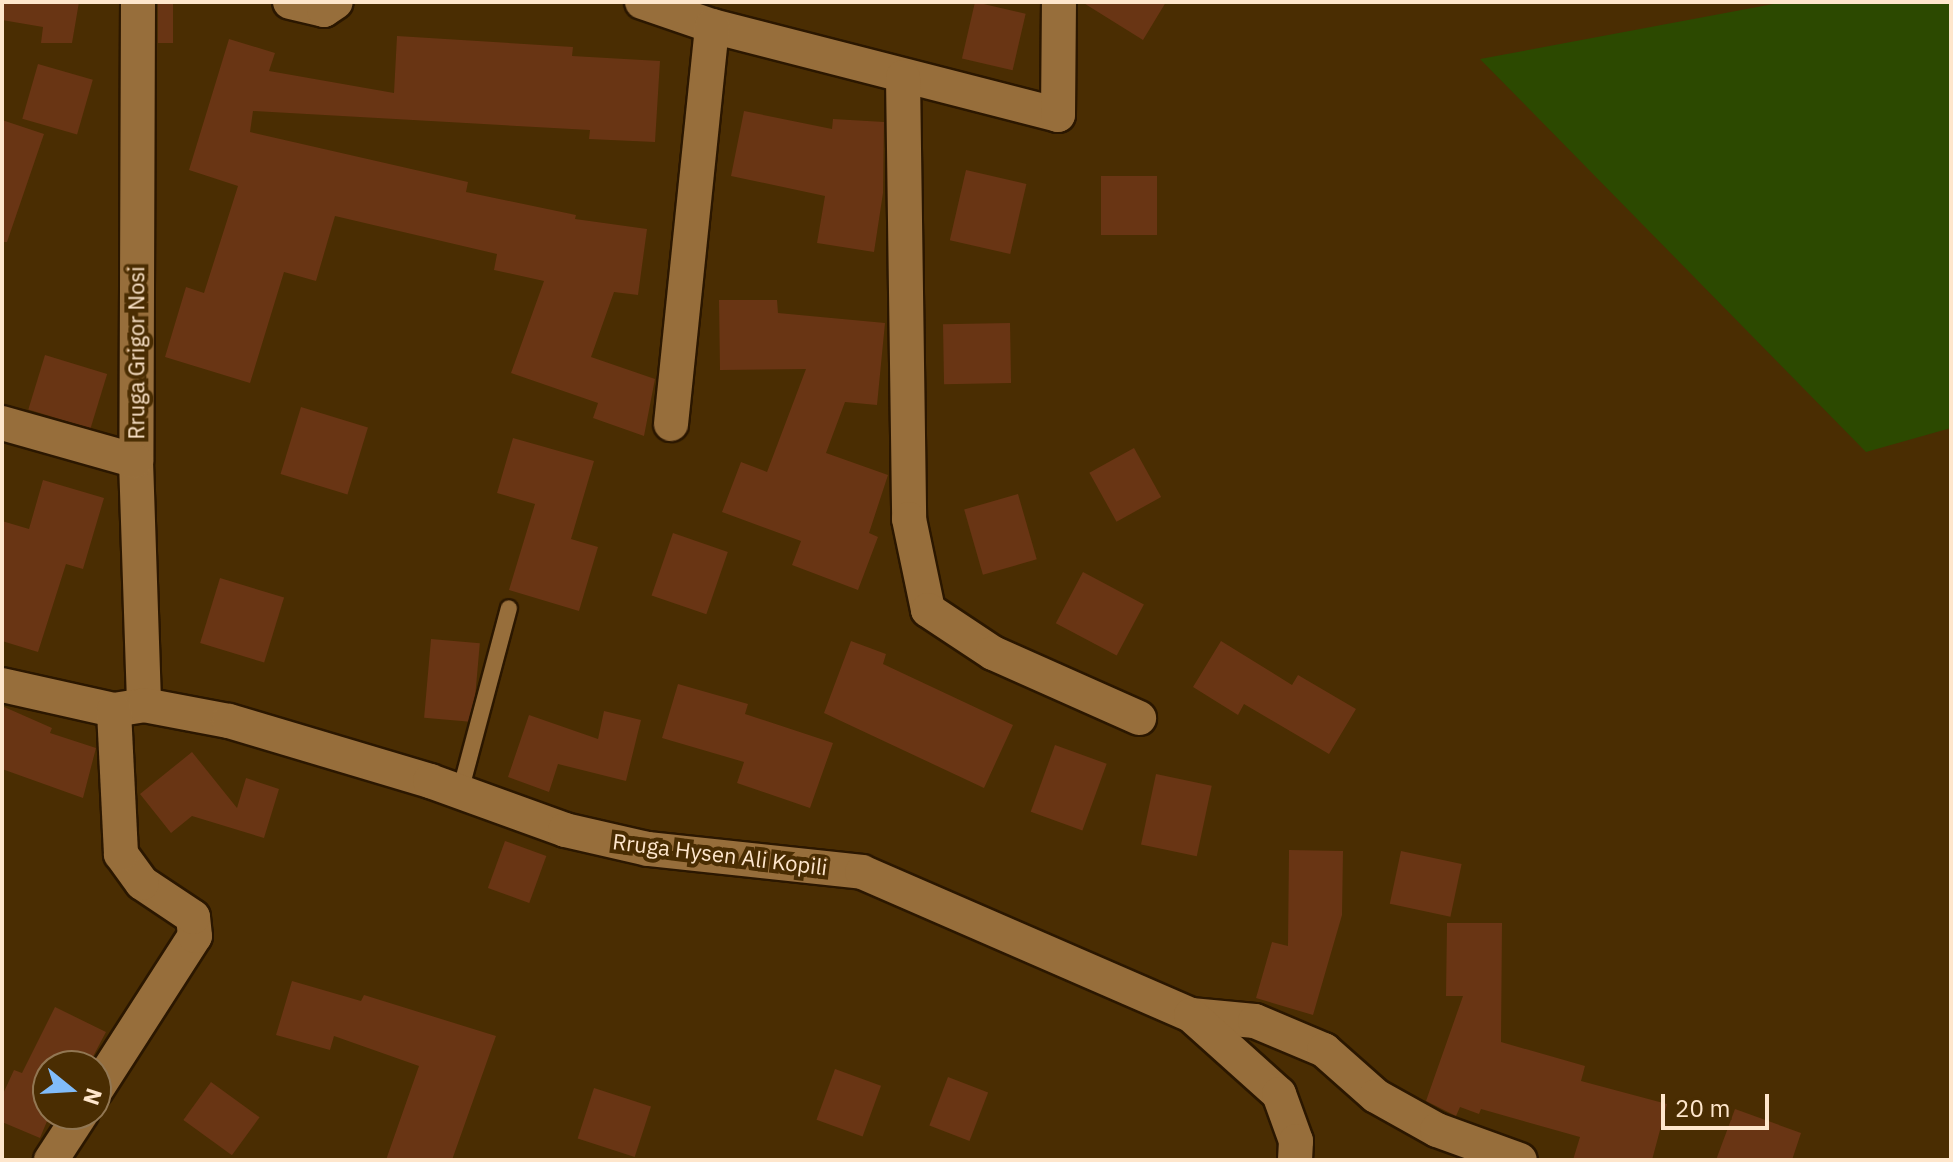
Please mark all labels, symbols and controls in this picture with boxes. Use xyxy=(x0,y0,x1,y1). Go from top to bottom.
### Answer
street label: Rruga Grigor Nosi xyxy=(123,266,149,440)
street label: Rruga Hysen Ali Kopili xyxy=(611,828,829,880)
north arrow xyxy=(32,1050,112,1130)
scale bar xyxy=(1665,1078,1773,1128)
text: N xyxy=(77,1085,110,1109)
text: 20 m xyxy=(1675,1092,1730,1124)

